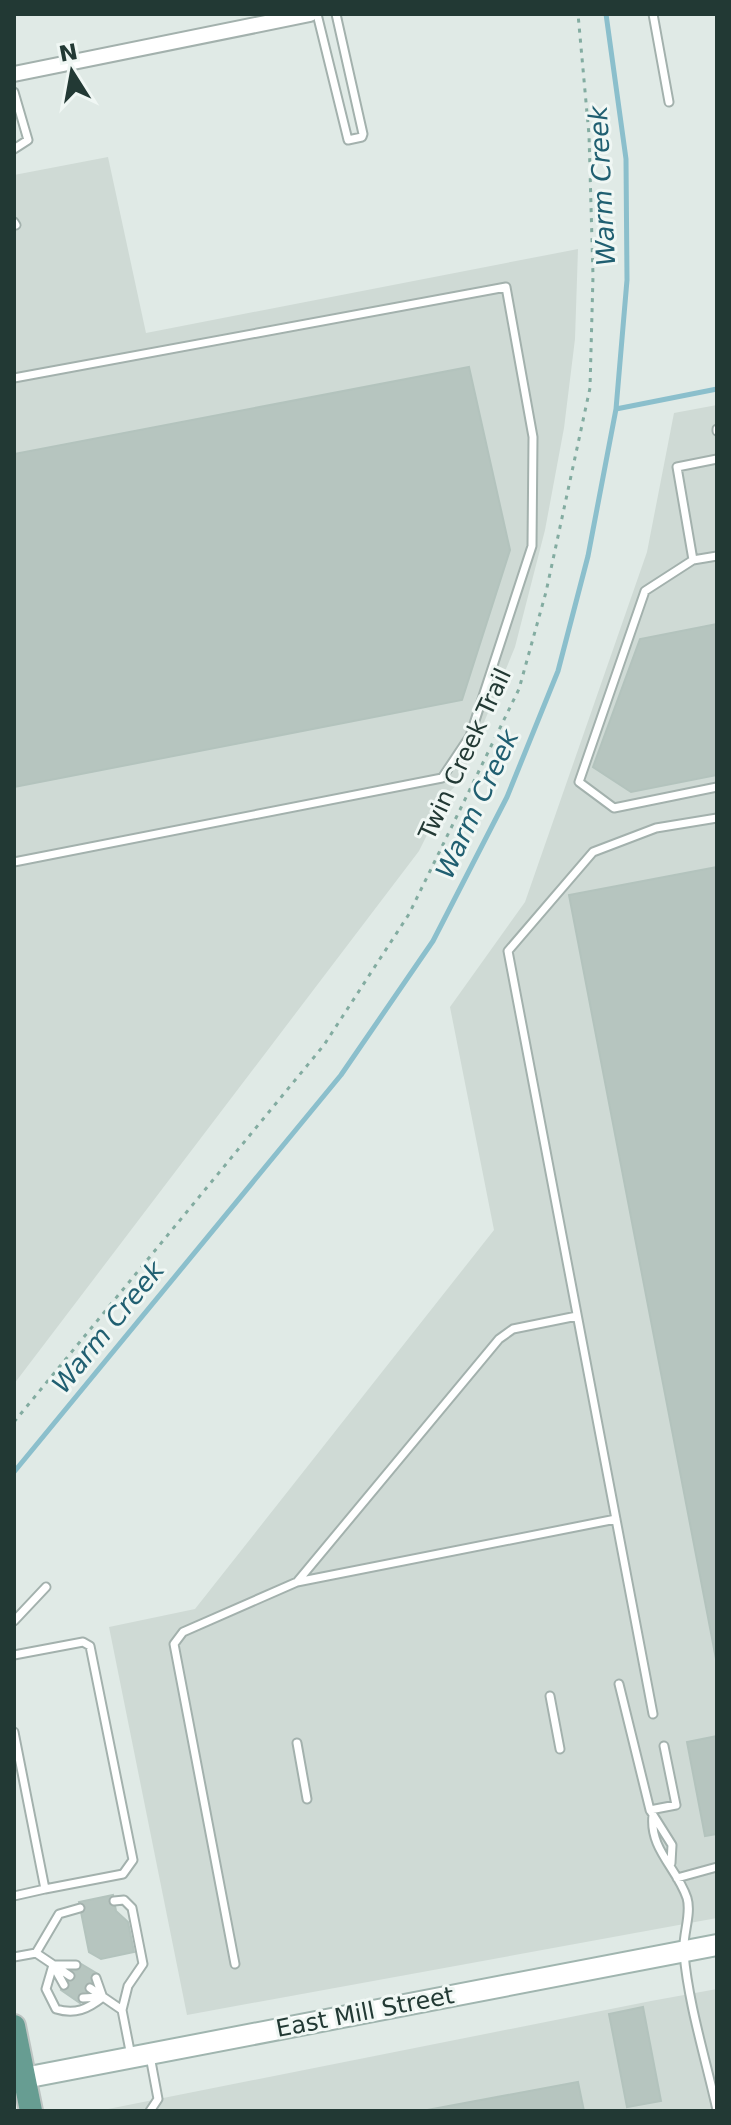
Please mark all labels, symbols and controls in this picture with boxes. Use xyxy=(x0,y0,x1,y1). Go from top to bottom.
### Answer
north arrow xyxy=(32,32,112,112)
text: N xyxy=(57,39,80,67)
water label: Warm Creek xyxy=(583,104,621,267)
street label: Twin Creek Trail xyxy=(413,664,517,845)
water label: Warm Creek xyxy=(430,724,525,883)
water label: Warm Creek xyxy=(46,1255,171,1399)
street label: East Mill Street xyxy=(274,1981,456,2043)

